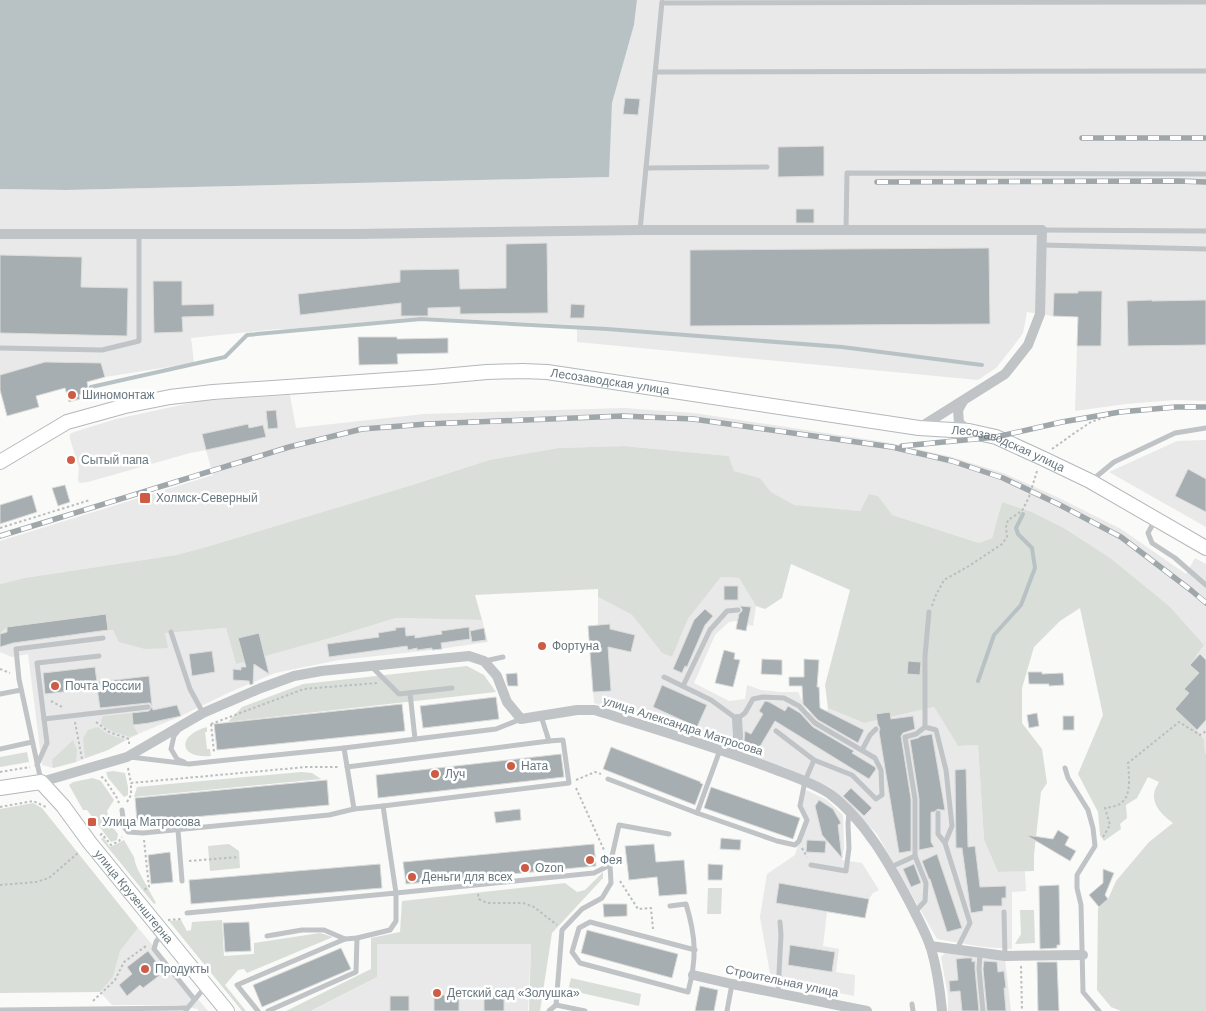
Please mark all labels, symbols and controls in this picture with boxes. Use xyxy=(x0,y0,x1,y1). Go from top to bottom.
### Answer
street label: Лесозаводская улица xyxy=(550,366,671,397)
place label: Шиномонтаж xyxy=(82,388,155,402)
marker: Шиномонтаж xyxy=(66,389,78,401)
street label: Лесозаводская улица xyxy=(951,423,1067,475)
place label: Сытый папа xyxy=(81,453,149,467)
marker: Сытый папа xyxy=(65,454,77,466)
marker: Холмск-Северный xyxy=(138,491,152,505)
place label: Холмск-Северный xyxy=(156,491,258,505)
place label: Фортуна xyxy=(552,639,599,653)
marker: Фортуна xyxy=(536,640,548,652)
place label: Почта России xyxy=(65,679,141,693)
marker: Почта России xyxy=(49,680,61,692)
street label: улица Александра Матросова xyxy=(601,693,765,759)
place label: Ната xyxy=(521,759,548,773)
marker: Ната xyxy=(505,760,517,772)
place label: Луч xyxy=(445,767,465,781)
marker: Луч xyxy=(429,768,441,780)
place label: Улица Матросова xyxy=(102,815,201,829)
marker: Улица Матросова xyxy=(86,816,98,828)
street label: улица Крузенштерна xyxy=(92,847,176,946)
place label: Фея xyxy=(600,853,622,867)
marker: Фея xyxy=(584,854,596,866)
place label: Ozon xyxy=(535,861,564,875)
marker: Ozon xyxy=(519,862,531,874)
place label: Деньги для всех xyxy=(422,870,513,884)
marker: Деньги для всех xyxy=(406,871,418,883)
place label: Продукты xyxy=(155,962,209,976)
street label: Строительная улица xyxy=(724,962,840,1000)
marker: Продукты xyxy=(139,963,151,975)
place label: Детский сад «Золушка» xyxy=(447,986,580,1000)
marker: Детский сад «Золушка» xyxy=(431,987,443,999)

